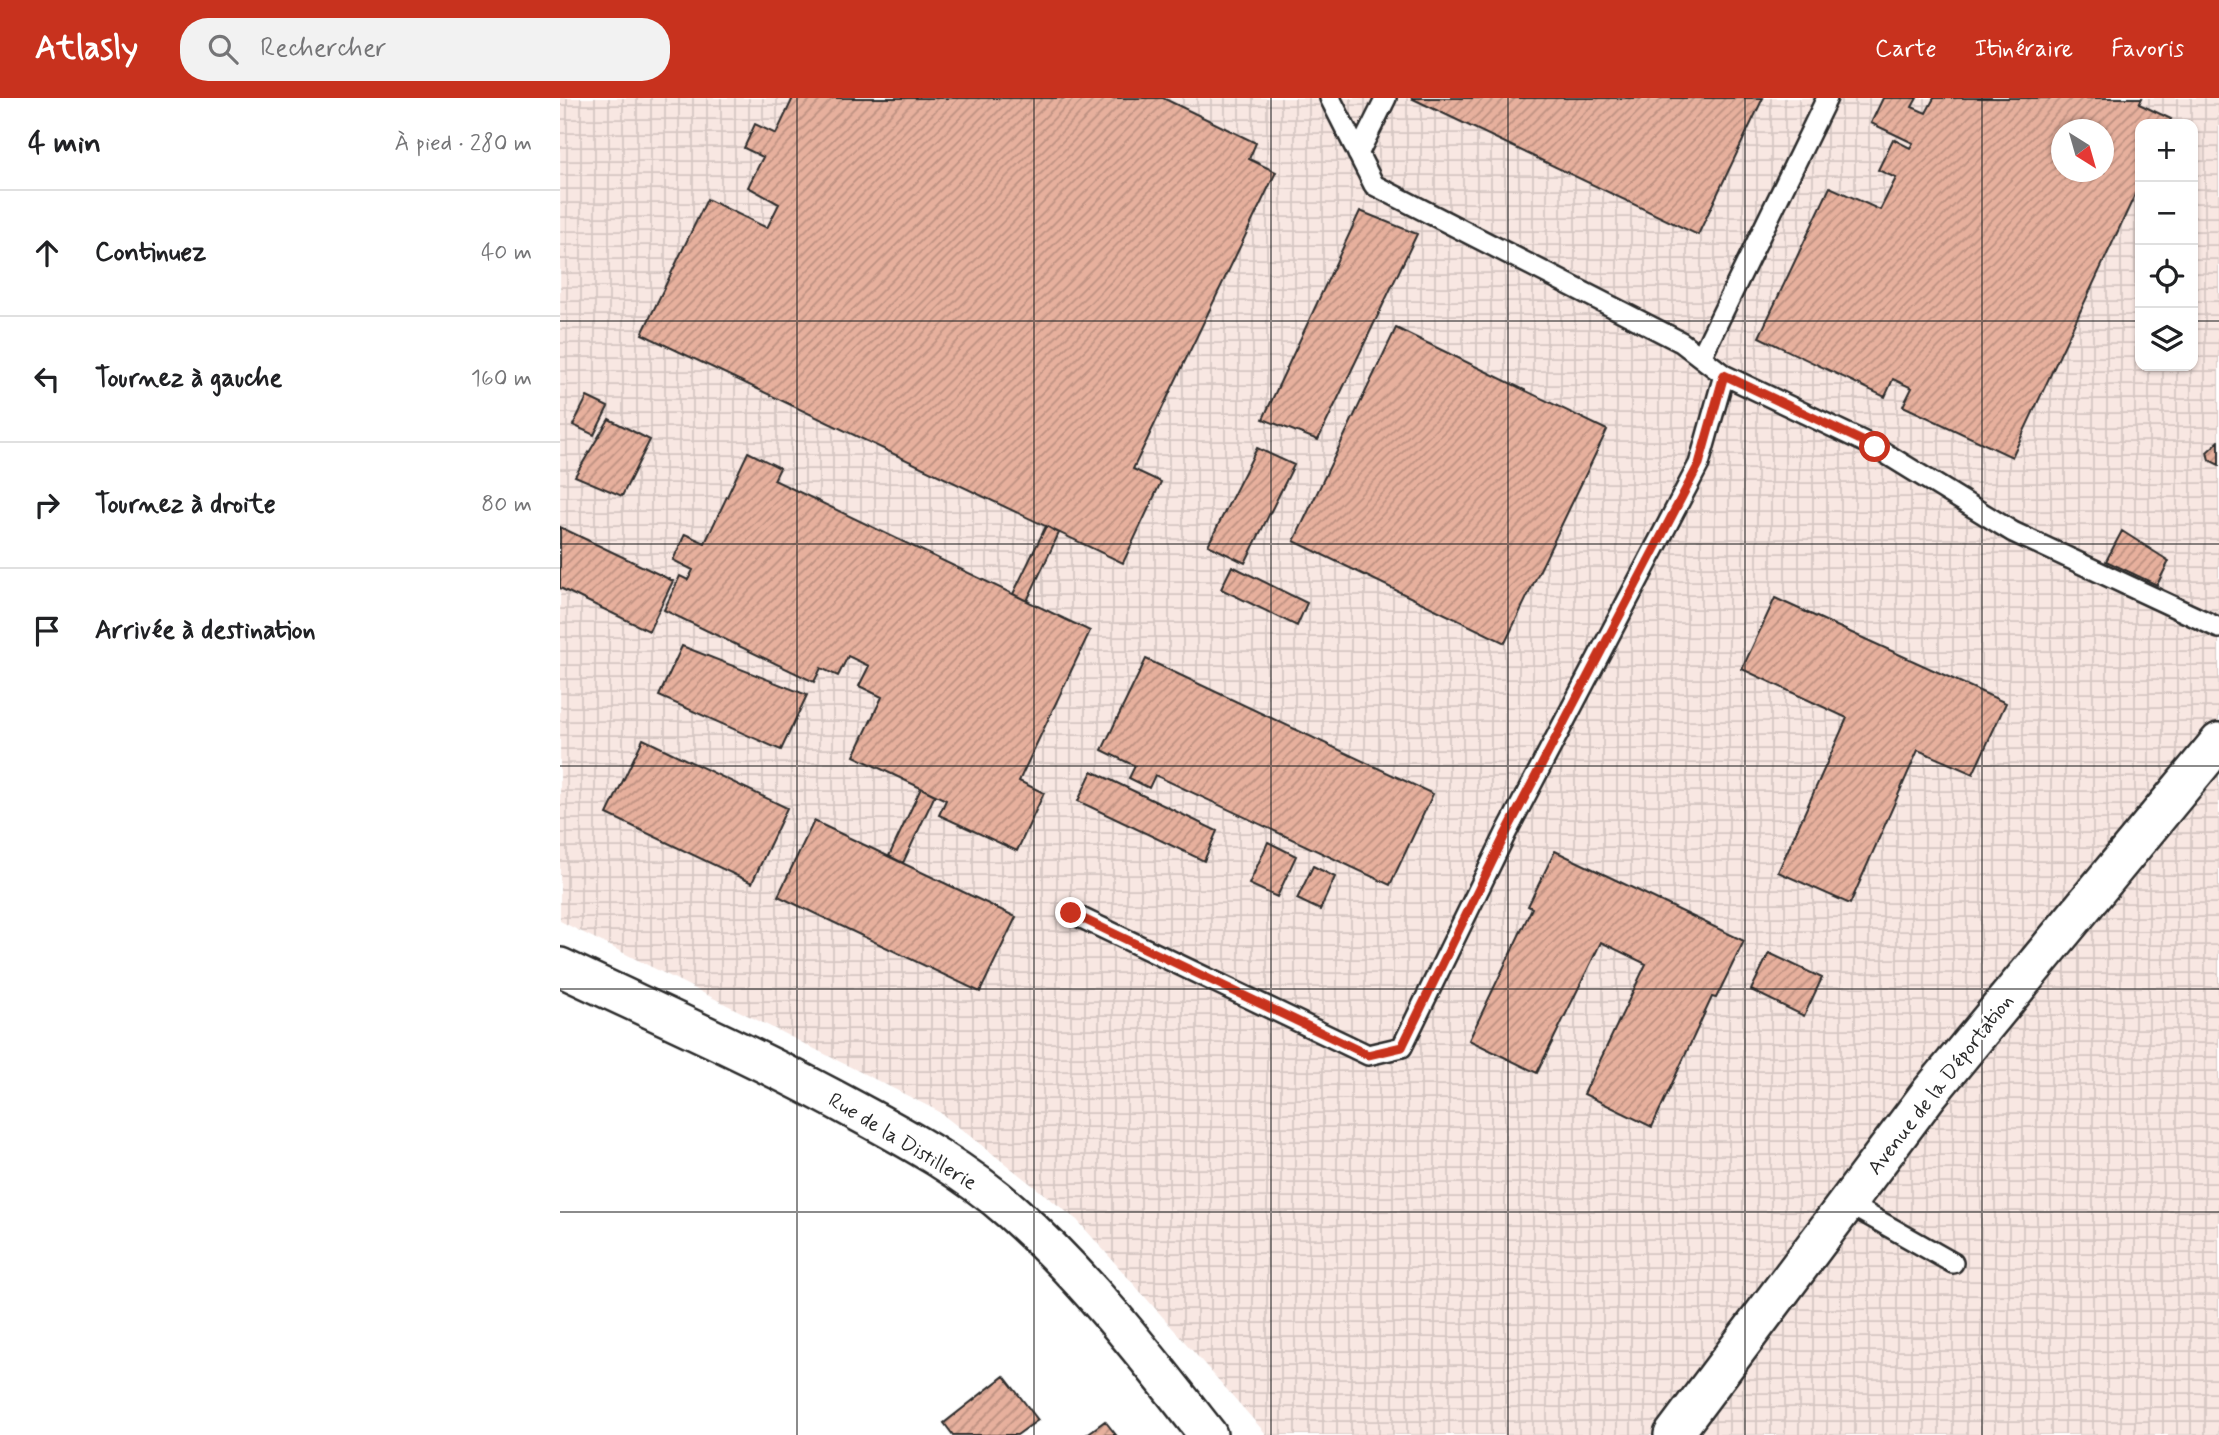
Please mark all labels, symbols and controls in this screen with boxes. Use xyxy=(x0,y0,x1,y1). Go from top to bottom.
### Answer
search box xyxy=(180,18,670,81)
text: Atlasly xyxy=(35,27,138,71)
icon: search xyxy=(204,30,242,68)
text: Rechercher xyxy=(260,32,387,66)
text: Carte xyxy=(1875,34,1937,65)
text: Itinéraire xyxy=(1975,34,2073,65)
text: Favoris xyxy=(2111,34,2184,65)
north arrow xyxy=(2051,119,2114,182)
map controls xyxy=(2135,119,2198,371)
button: + xyxy=(2135,119,2198,182)
text: 4 min xyxy=(28,124,101,163)
text: À pied · 280 m xyxy=(394,129,532,159)
button: − xyxy=(2135,182,2198,245)
icon: ahead xyxy=(28,234,66,272)
text: Continuez xyxy=(95,236,206,270)
text: 40 m xyxy=(481,238,532,268)
button: locate xyxy=(2135,245,2198,308)
button: layers xyxy=(2135,308,2198,371)
icon: left xyxy=(28,360,66,398)
text: Tournez à gauche xyxy=(95,362,282,396)
text: 160 m xyxy=(471,364,532,394)
route start xyxy=(1859,431,1890,462)
icon: right xyxy=(28,486,66,524)
text: Tournez à droite xyxy=(95,488,276,522)
text: 80 m xyxy=(481,490,532,520)
icon: arrive xyxy=(28,612,66,650)
text: Arrivée à destination xyxy=(95,614,316,648)
route end xyxy=(1055,897,1086,928)
street label: Avenue de la Déportation xyxy=(1861,988,2020,1181)
street label: Rue de la Distillerie xyxy=(823,1086,982,1197)

